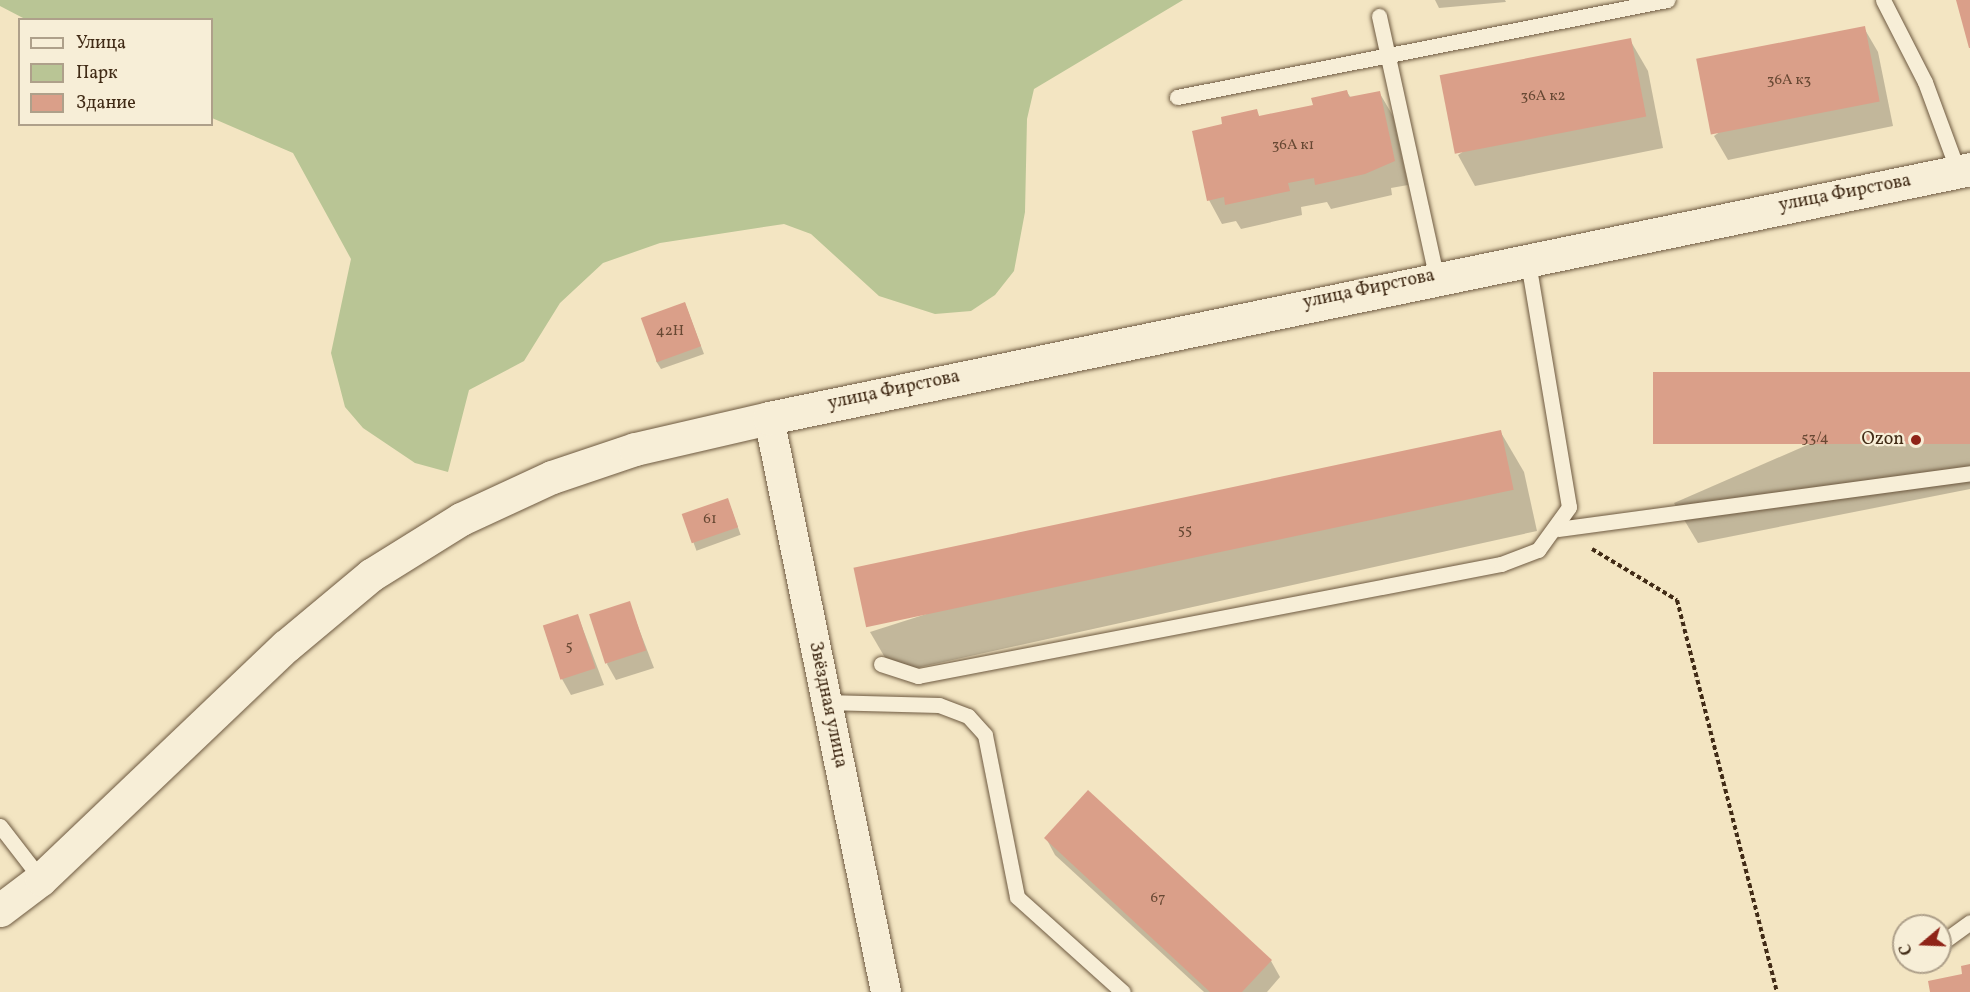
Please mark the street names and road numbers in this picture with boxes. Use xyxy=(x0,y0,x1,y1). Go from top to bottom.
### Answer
street label: улица Фирстова xyxy=(1777,171,1913,217)
street label: улица Фирстова xyxy=(1301,265,1437,315)
street label: улица Фирстова xyxy=(826,366,962,416)
street label: Звёздная улица xyxy=(803,640,851,770)

